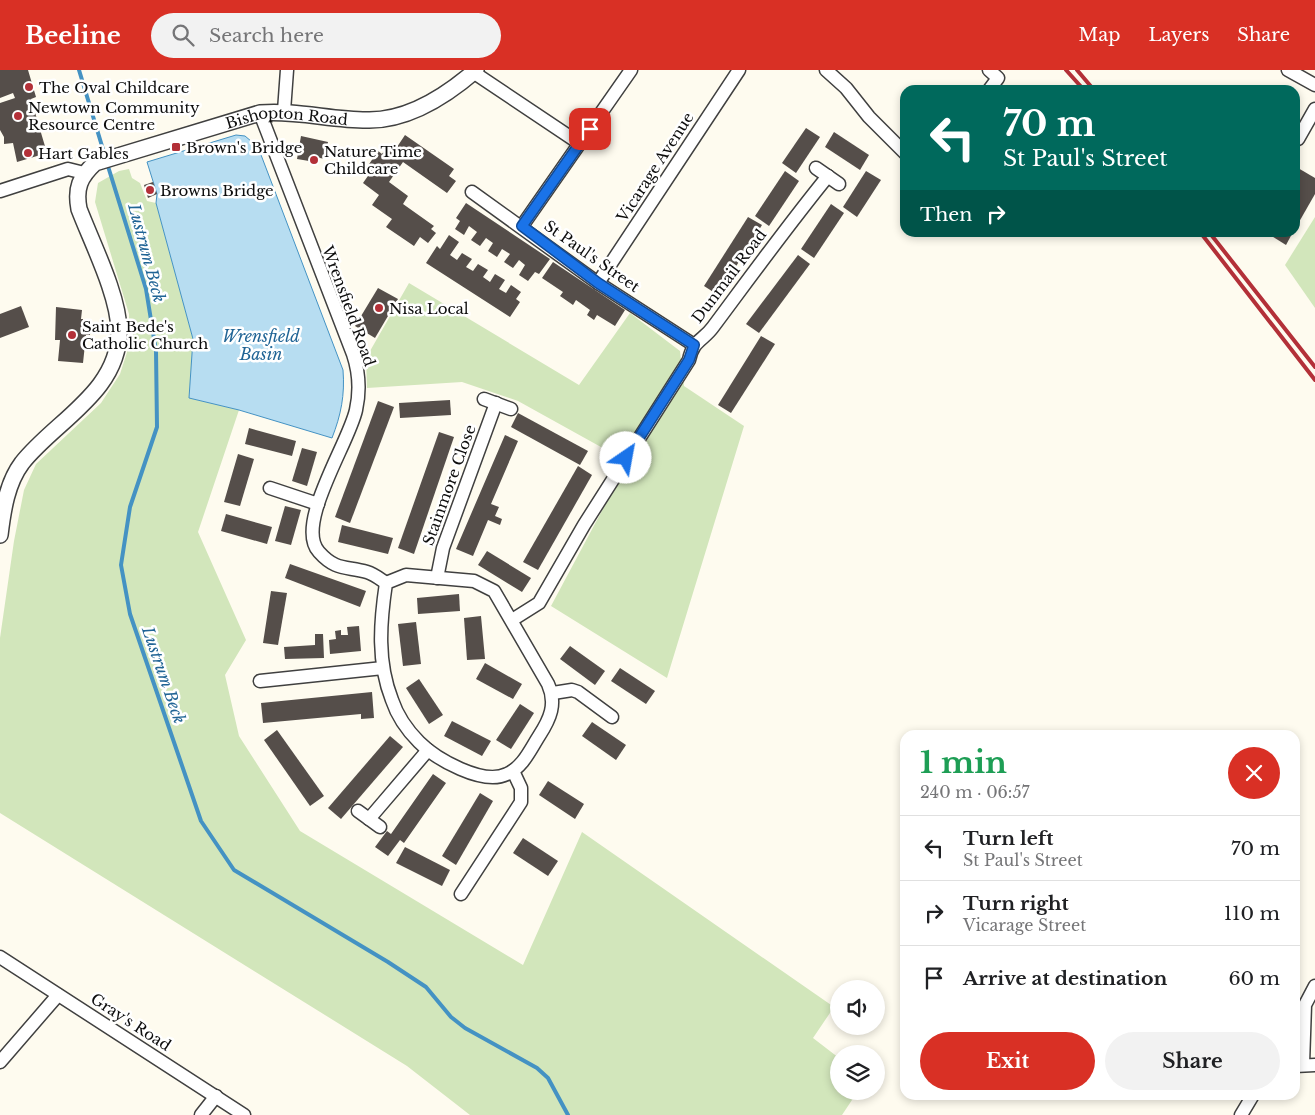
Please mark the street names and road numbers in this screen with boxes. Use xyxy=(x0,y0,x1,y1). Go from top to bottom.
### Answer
street label: Bishopton Road xyxy=(223,103,349,132)
street label: Vicarage Avenue xyxy=(612,109,698,226)
street label: St Paul's Street xyxy=(541,216,644,296)
street label: Dunmail Road xyxy=(688,225,770,327)
street label: Wrensfield Road xyxy=(318,242,380,369)
street label: Stainmore Close xyxy=(418,422,480,548)
street label: Gray's Road xyxy=(87,989,175,1055)

